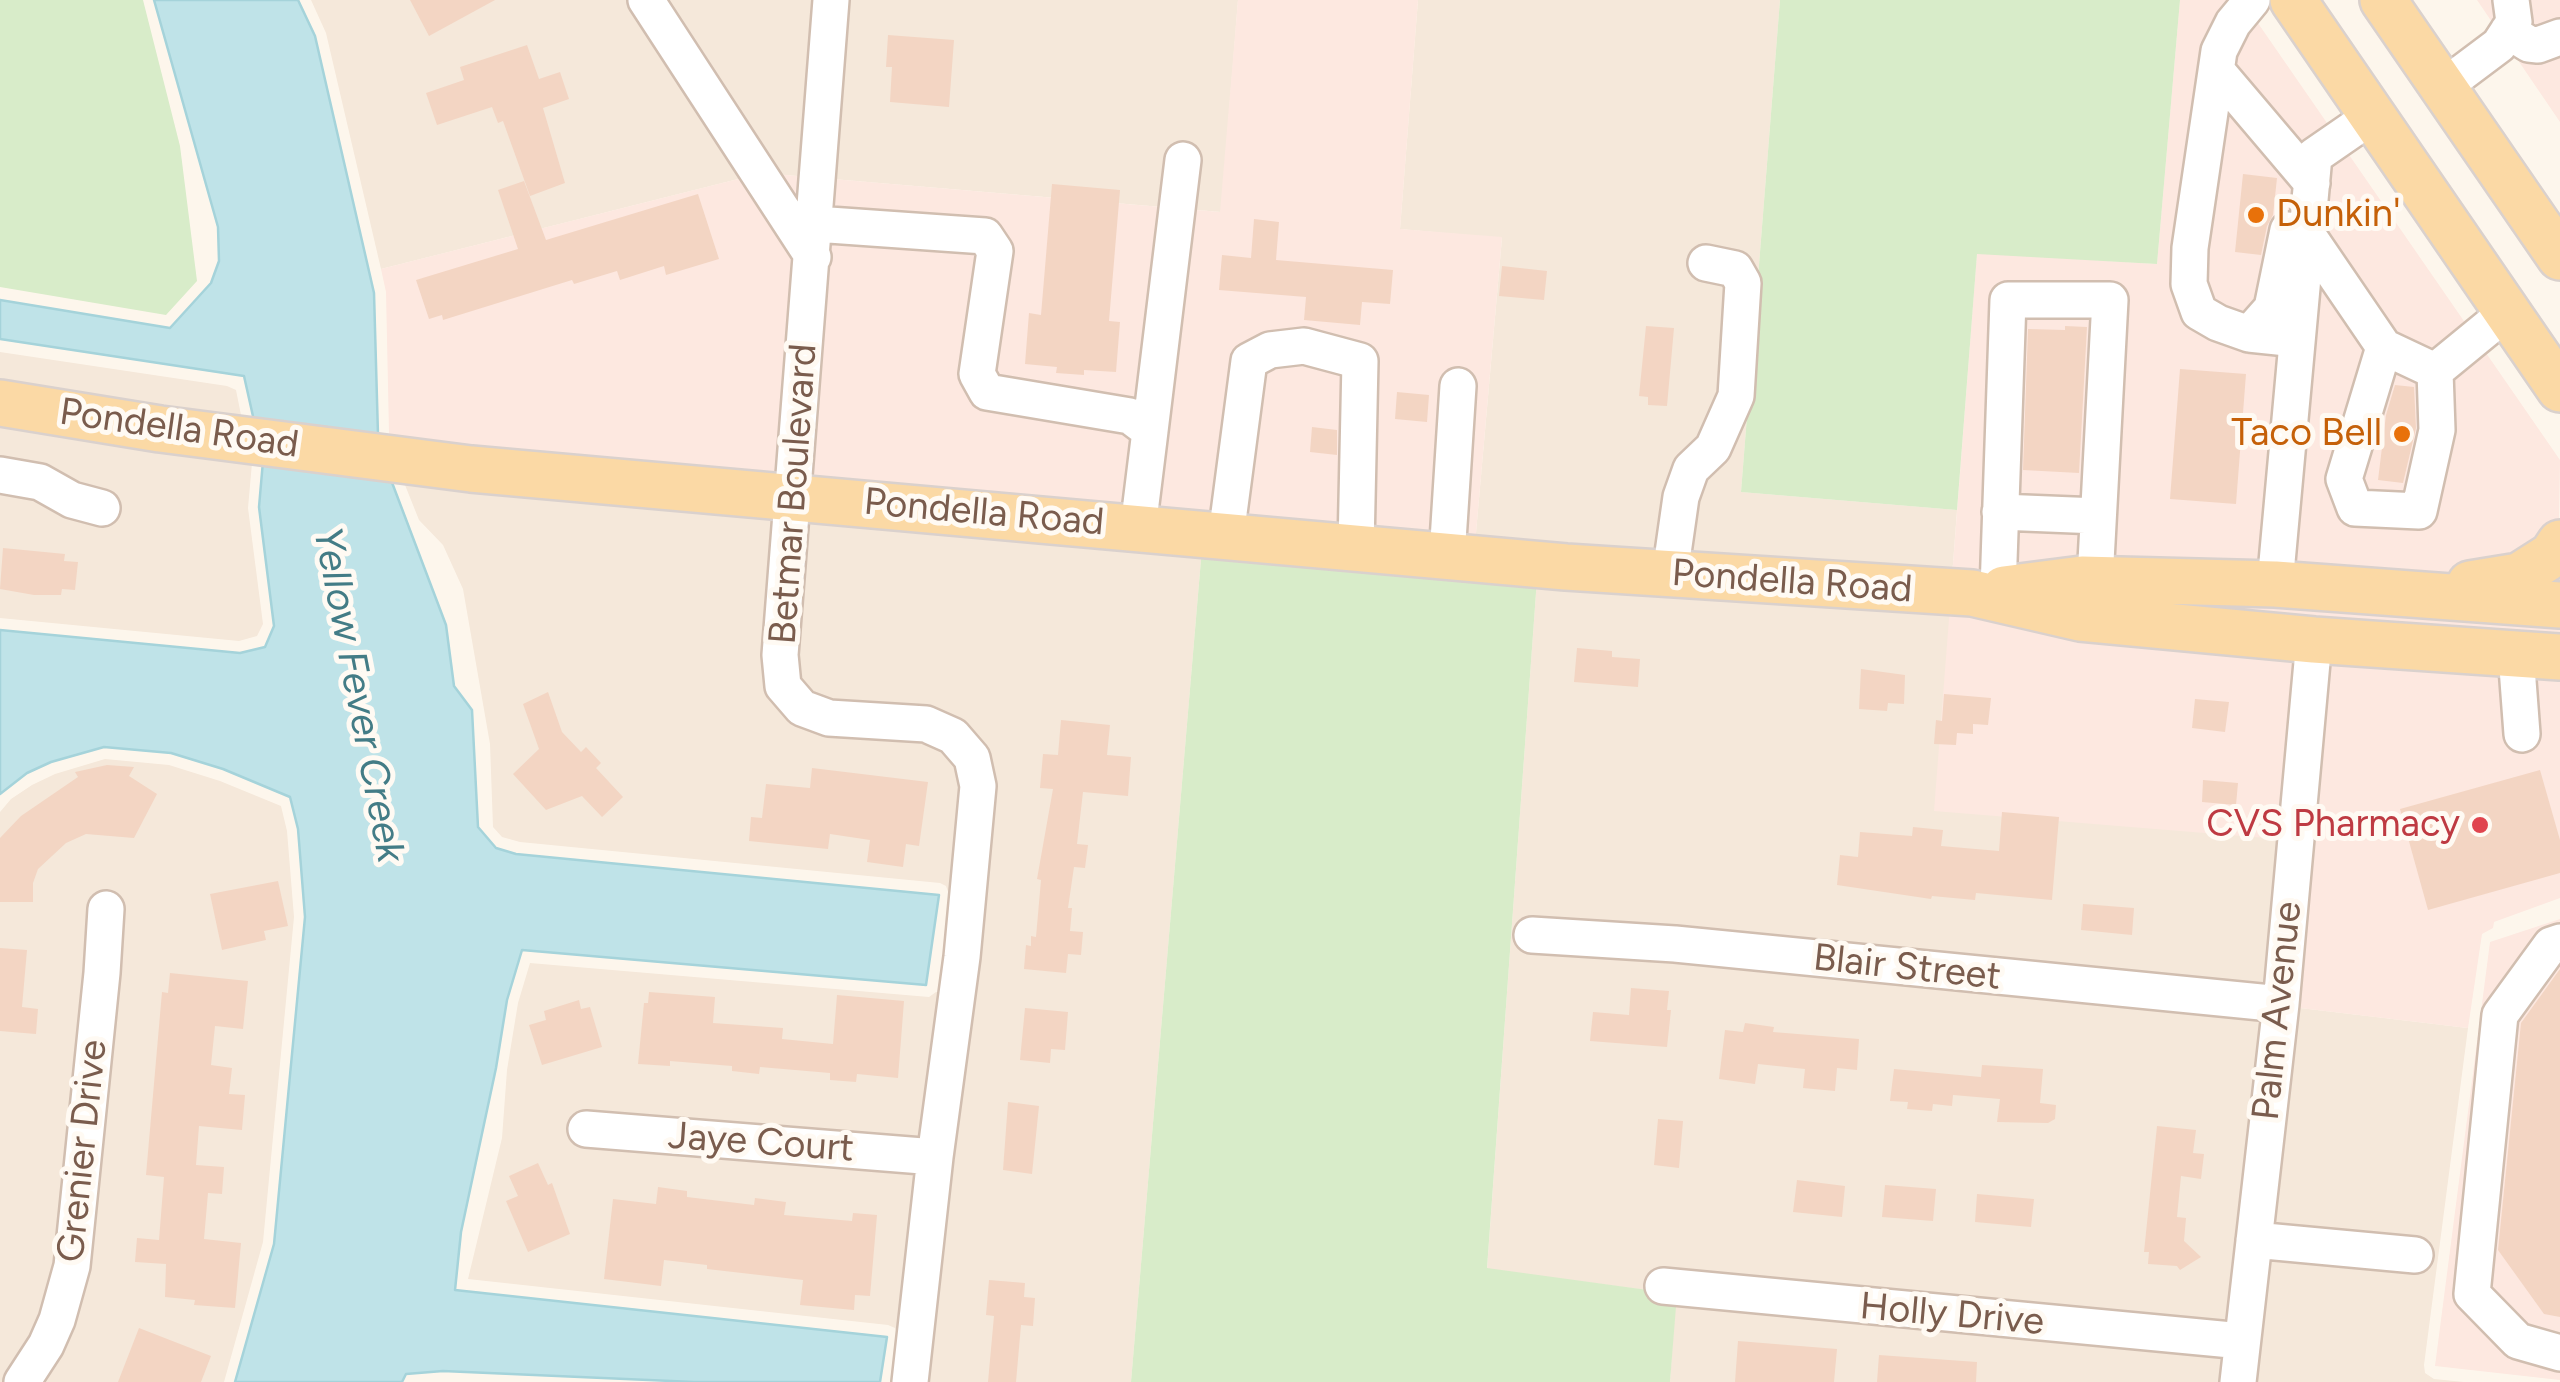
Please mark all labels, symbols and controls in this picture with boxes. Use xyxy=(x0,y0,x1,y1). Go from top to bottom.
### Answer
place label: Dunkin' xyxy=(2276,192,2401,238)
marker: Dunkin' xyxy=(2245,204,2267,226)
street label: Betmar Boulevard xyxy=(761,342,827,646)
street label: Pondella Road xyxy=(57,390,301,468)
place label: Taco Bell xyxy=(2231,411,2382,457)
marker: Taco Bell xyxy=(2391,423,2413,445)
street label: Pondella Road xyxy=(862,480,1106,546)
water label: Yellow Fever Creek xyxy=(302,523,414,867)
street label: Pondella Road xyxy=(1670,551,1914,613)
place label: CVS Pharmacy xyxy=(2206,802,2460,848)
marker: CVS Pharmacy xyxy=(2469,814,2491,836)
street label: Palm Avenue xyxy=(2244,899,2312,1123)
street label: Blair Street xyxy=(1811,935,2003,1001)
street label: Grenier Drive xyxy=(49,1038,117,1264)
street label: Jaye Court xyxy=(667,1114,855,1172)
street label: Holly Drive xyxy=(1858,1284,2046,1346)

